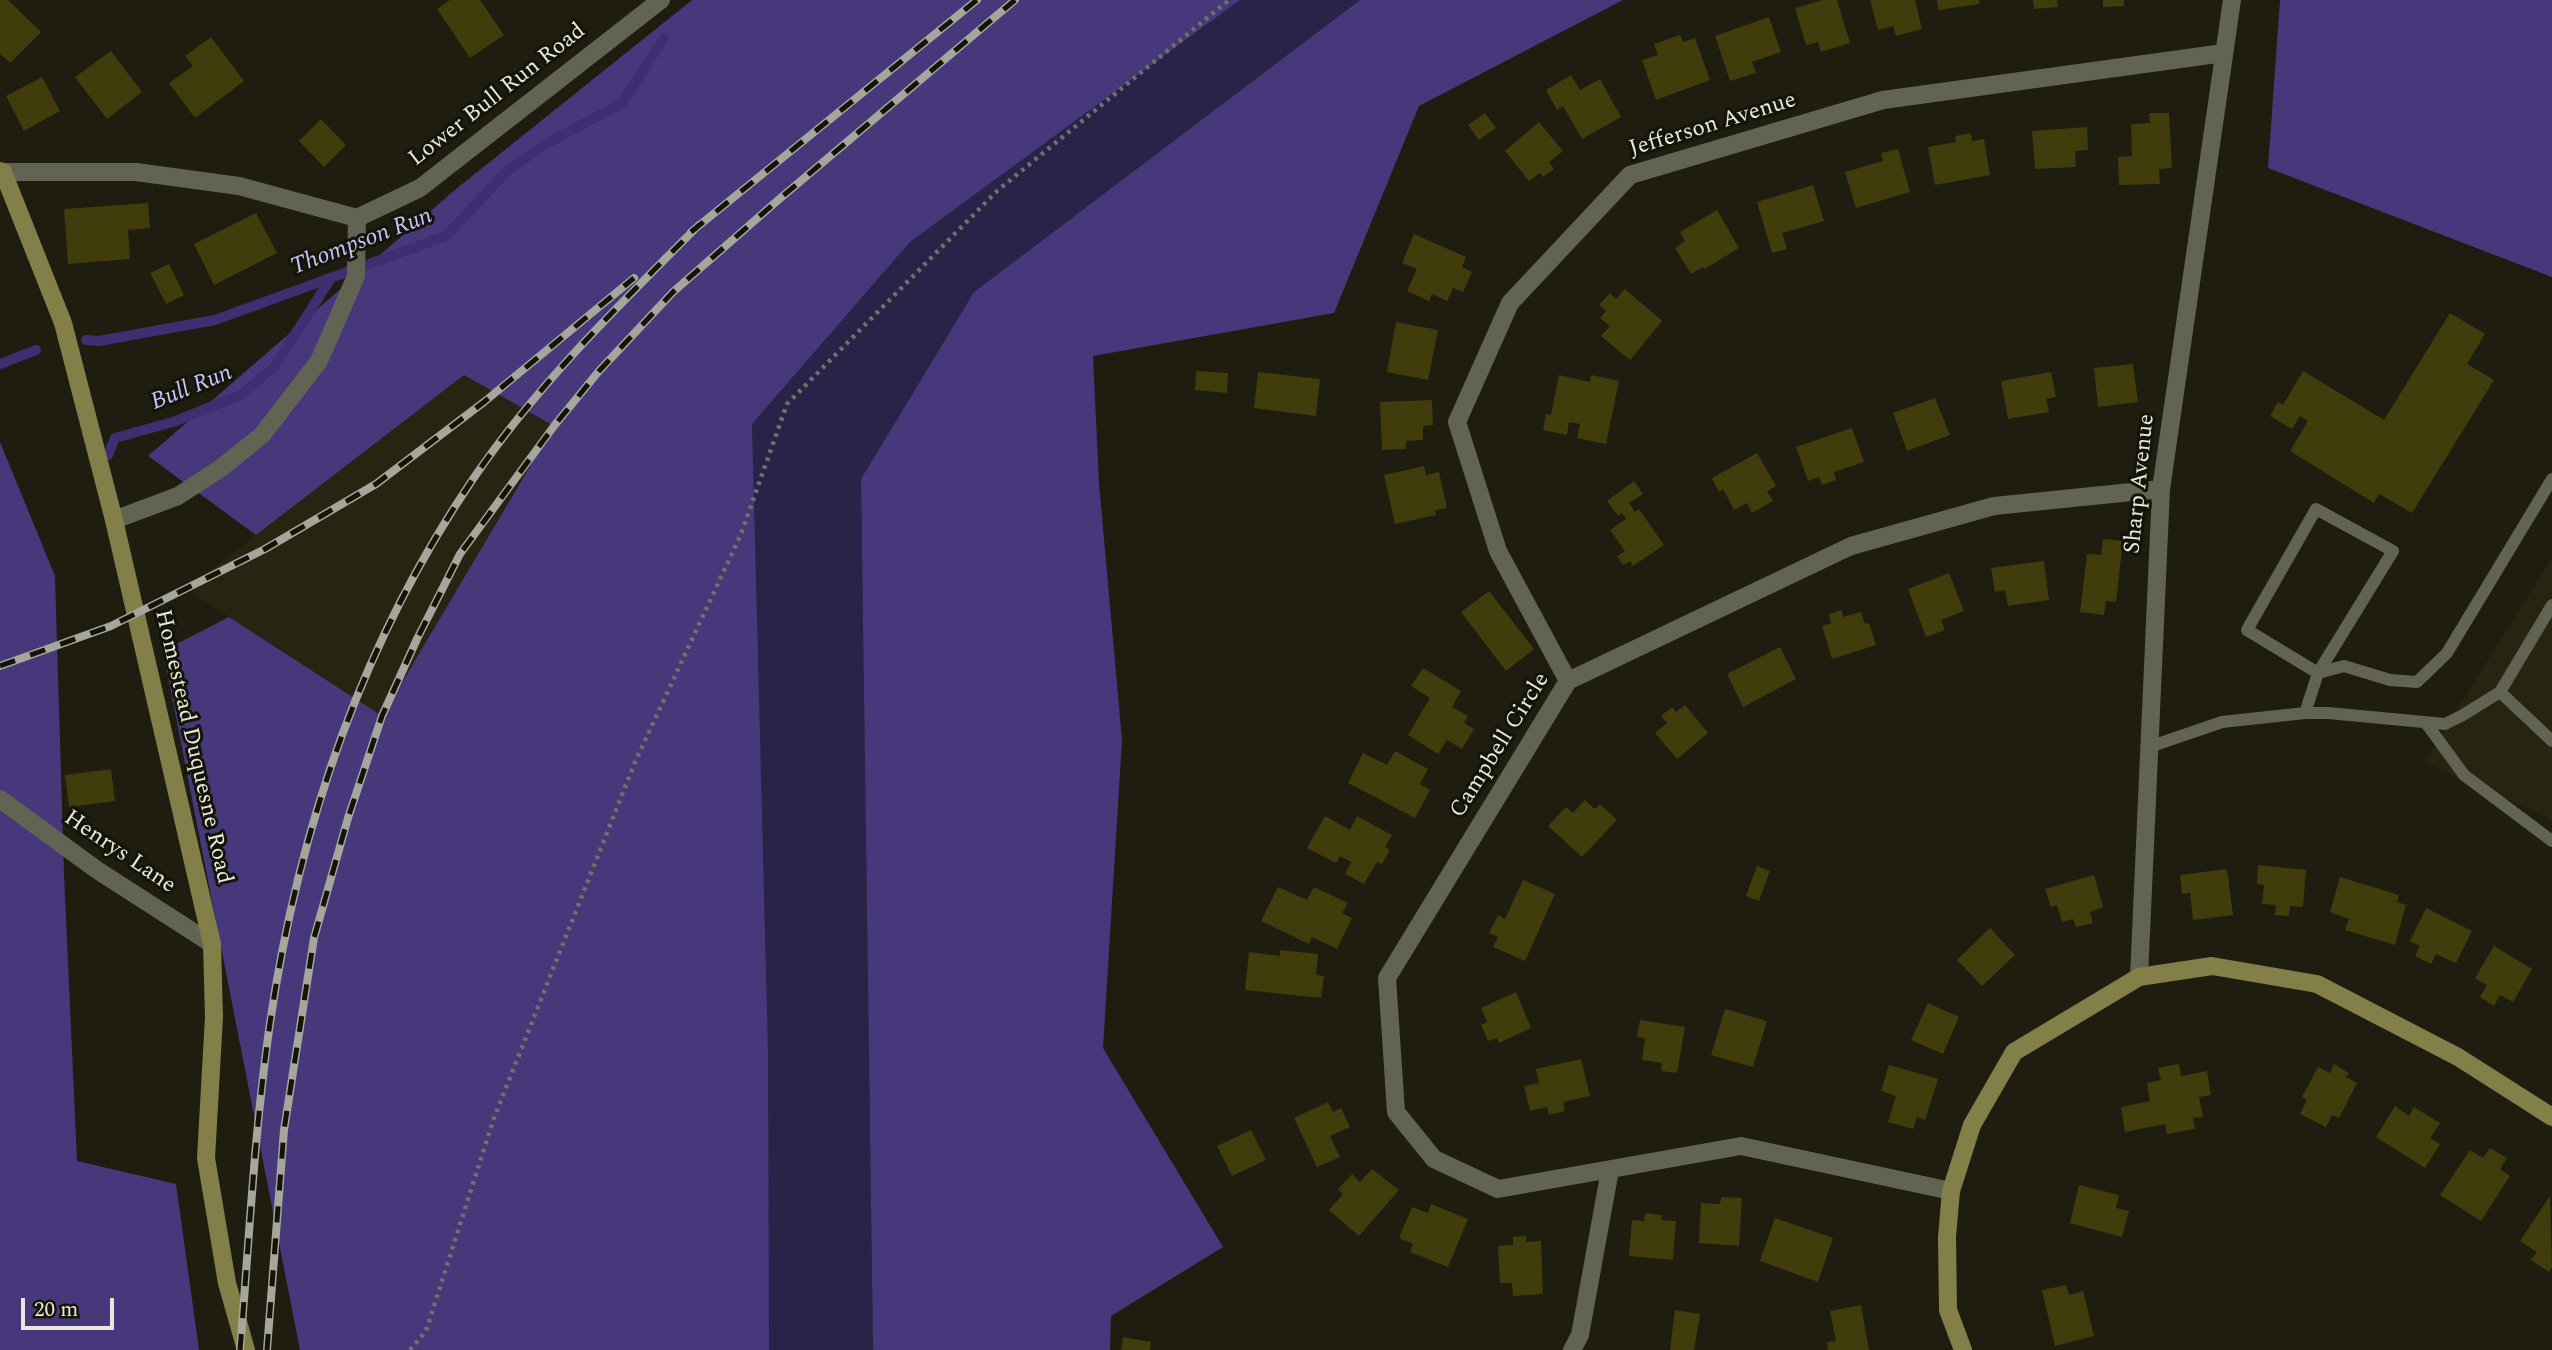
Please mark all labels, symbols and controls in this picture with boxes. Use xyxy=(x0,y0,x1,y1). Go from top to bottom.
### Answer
street label: Lower Bull Run Road xyxy=(404,18,592,174)
street label: Jefferson Avenue xyxy=(1626,88,1800,164)
water label: Thompson Run xyxy=(287,203,437,283)
water label: Bull Run xyxy=(147,360,237,418)
street label: Sharp Avenue xyxy=(2120,413,2162,555)
street label: Homestead Duquesne Road xyxy=(147,607,237,887)
street label: Campbell Circle xyxy=(1445,668,1557,824)
street label: Henrys Lane xyxy=(58,805,180,901)
scale bar xyxy=(24,1284,117,1328)
text: 20 m xyxy=(34,1294,78,1326)

